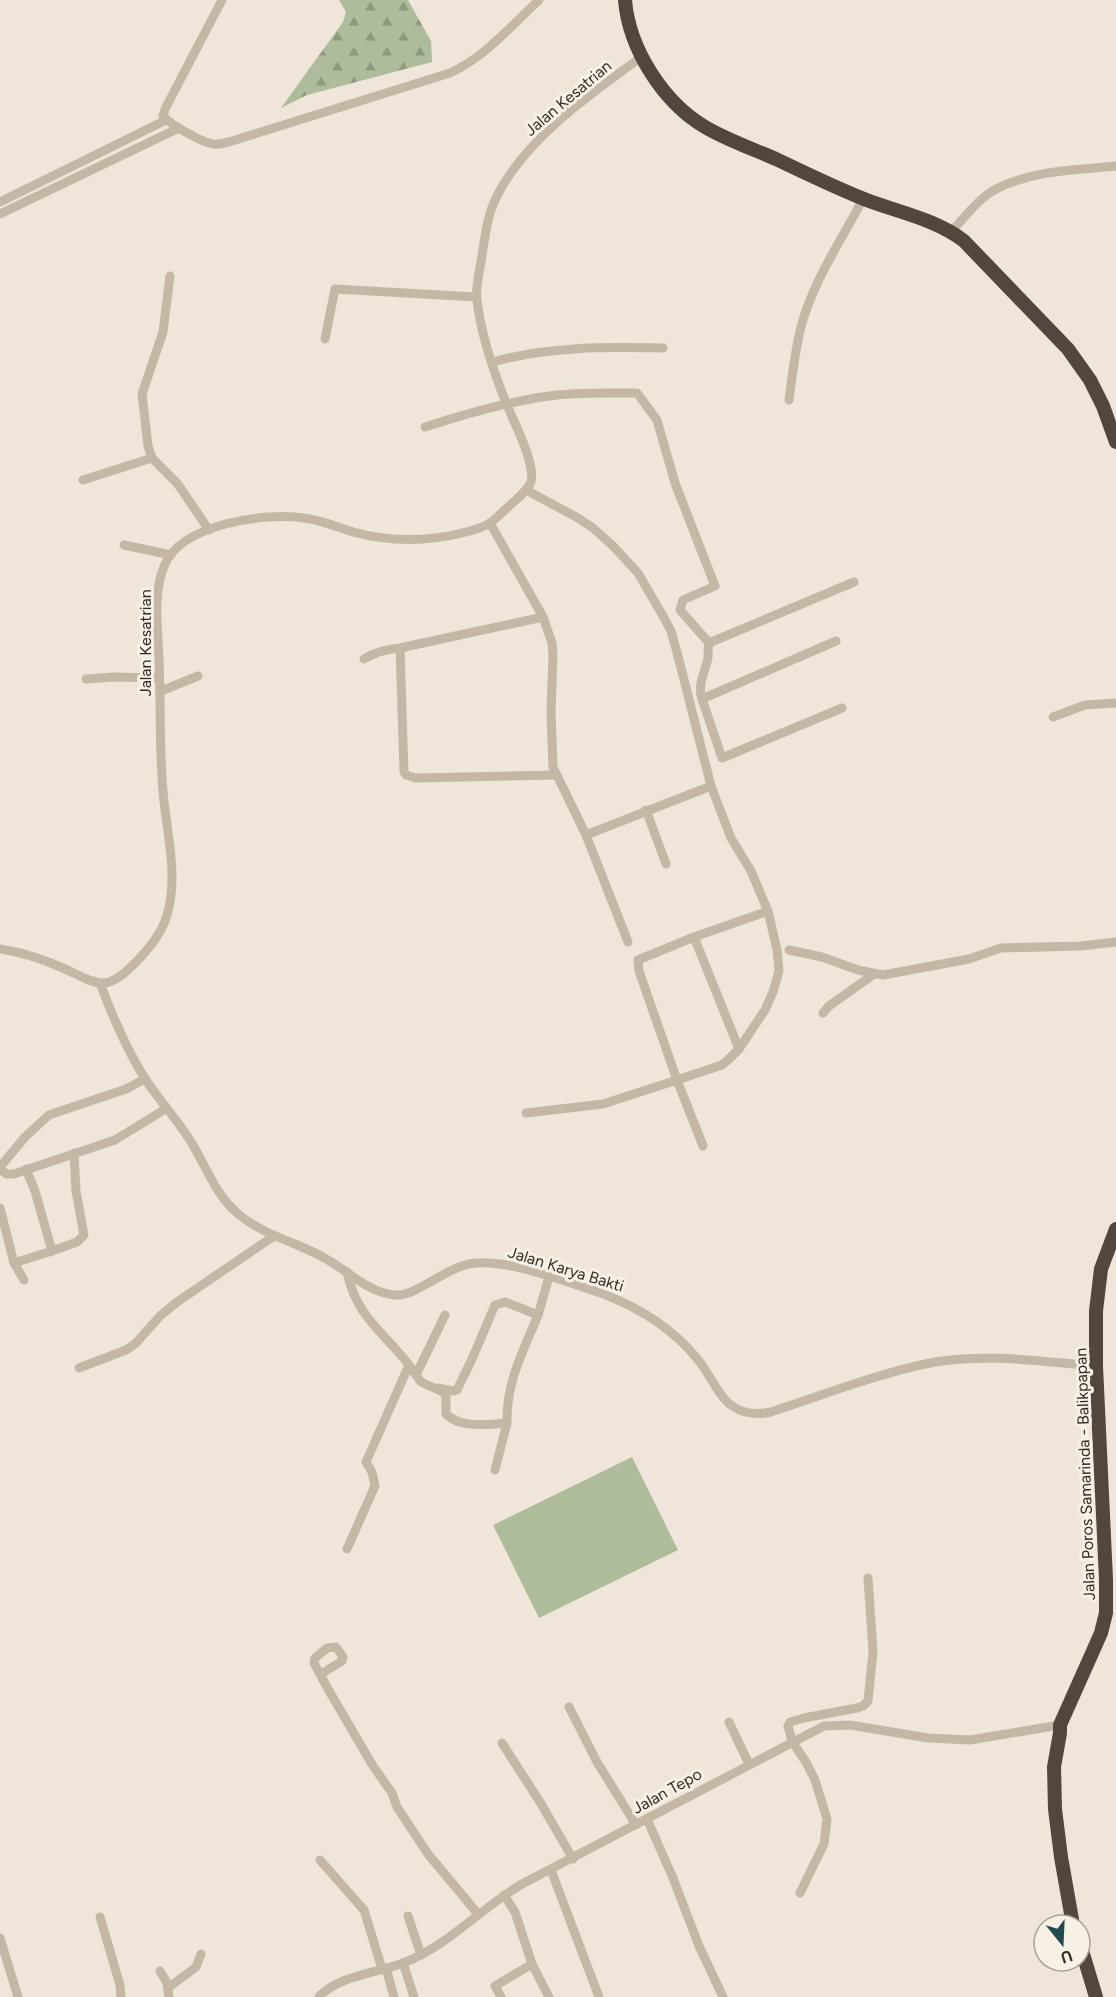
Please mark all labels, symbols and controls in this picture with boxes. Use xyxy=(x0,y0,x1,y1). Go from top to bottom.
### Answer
street label: Jalan Kesatrian xyxy=(521,56,615,140)
street label: Jalan Kesatrian xyxy=(136,589,155,697)
street label: Jalan Karya Bakti xyxy=(506,1242,626,1296)
street label: Jalan Poros Samarinda - Balikpapan xyxy=(1071,1347,1099,1600)
street label: Jalan Tepo xyxy=(629,1764,705,1818)
north arrow xyxy=(1032,1913,1092,1973)
text: U xyxy=(1058,1946,1075,1968)

